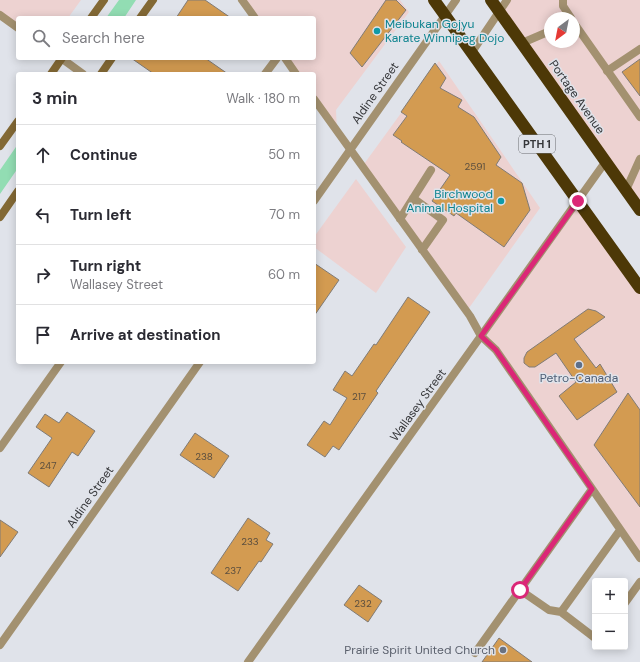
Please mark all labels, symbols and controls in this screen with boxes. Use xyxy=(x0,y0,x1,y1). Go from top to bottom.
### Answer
north arrow xyxy=(544,12,580,48)
search box xyxy=(16,16,316,60)
place label: Meibukan Gojyu Karate Winnipeg Dojo xyxy=(385,16,504,46)
marker: Meibukan Gojyu Karate Winnipeg Dojo xyxy=(372,26,382,36)
icon: search xyxy=(30,27,52,49)
text: Search here xyxy=(62,28,145,48)
street label: Portage Avenue xyxy=(546,57,609,137)
street label: Aldine Street xyxy=(348,59,402,127)
text: 3 min xyxy=(32,87,77,109)
text: Walk · 180 m xyxy=(226,90,300,107)
road number: PTH 1 xyxy=(519,135,555,153)
icon: ahead xyxy=(32,144,54,166)
text: Continue xyxy=(70,145,138,165)
text: 50 m xyxy=(268,146,300,163)
house number: 2591 xyxy=(465,160,485,173)
place label: Birchwood Animal Hospital xyxy=(407,186,493,216)
route end xyxy=(569,192,587,210)
marker: Birchwood Animal Hospital xyxy=(496,196,506,206)
icon: left xyxy=(32,204,54,226)
text: Turn left xyxy=(70,205,131,225)
text: 70 m xyxy=(269,206,300,223)
text: Turn right xyxy=(70,256,141,276)
icon: right xyxy=(32,264,54,286)
text: 60 m xyxy=(268,266,300,283)
text: Wallasey Street xyxy=(70,276,163,293)
icon: arrive xyxy=(32,324,54,346)
text: Arrive at destination xyxy=(70,325,221,345)
marker: Petro-Canada xyxy=(574,360,584,370)
street label: Wallasey Street xyxy=(386,365,450,444)
place label: Petro-Canada xyxy=(540,370,618,386)
house number: 217 xyxy=(352,390,366,403)
house number: 238 xyxy=(195,450,213,463)
house number: 247 xyxy=(40,459,57,472)
street label: Aldine Street xyxy=(63,463,117,531)
house number: 233 xyxy=(241,535,259,548)
house number: 237 xyxy=(225,564,241,577)
map controls xyxy=(592,578,628,650)
button: + xyxy=(592,578,628,614)
route start xyxy=(511,581,529,599)
house number: 232 xyxy=(354,597,372,610)
button: − xyxy=(592,614,628,650)
place label: Prairie Spirit United Church xyxy=(344,642,495,658)
marker: Prairie Spirit United Church xyxy=(498,645,508,655)

